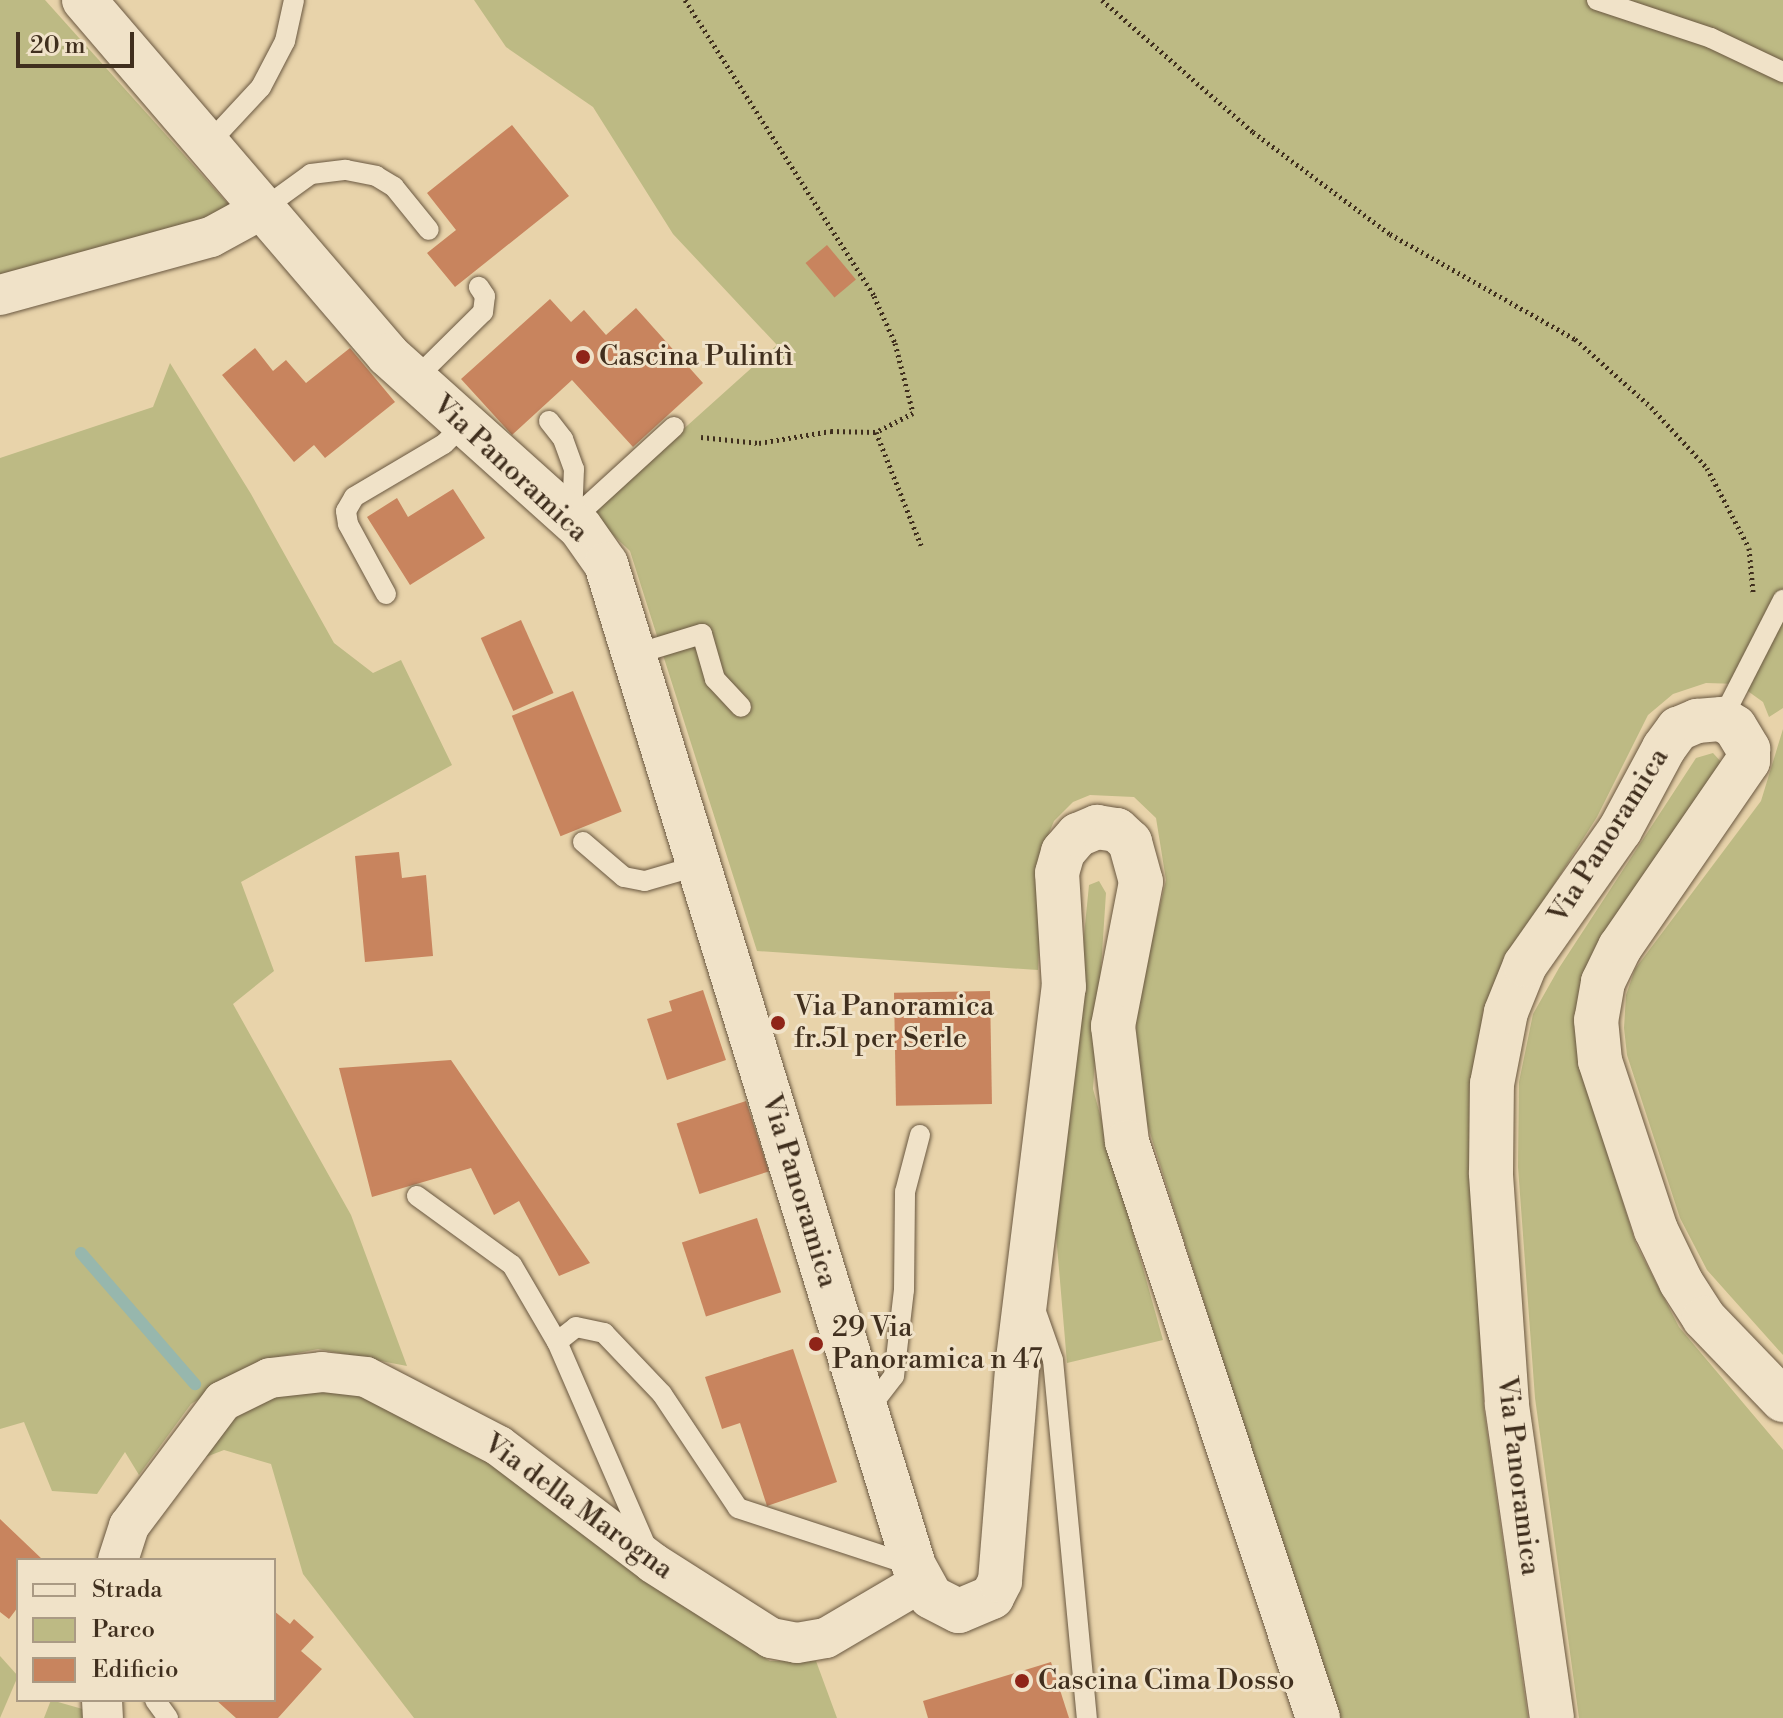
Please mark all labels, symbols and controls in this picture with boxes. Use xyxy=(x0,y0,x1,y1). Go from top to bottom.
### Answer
scale bar xyxy=(20,16,138,66)
text: 20 m xyxy=(30,31,86,61)
place label: Cascina Pulintì xyxy=(599,340,793,374)
marker: Cascina Pulintì xyxy=(574,348,592,366)
street label: Via Panoramica xyxy=(425,388,595,550)
street label: Via Panoramica xyxy=(1542,742,1676,930)
place label: Via Panoramica fr.51 per Serle xyxy=(794,990,994,1056)
marker: Via Panoramica fr.51 per Serle xyxy=(769,1014,787,1032)
street label: Via Panoramica xyxy=(754,1090,844,1292)
place label: 29 Via Panoramica n 47 xyxy=(832,1311,1042,1377)
marker: 29 Via Panoramica n 47 xyxy=(807,1335,825,1353)
street label: Via Panoramica xyxy=(1489,1375,1547,1577)
street label: Via della Marogna xyxy=(477,1427,679,1587)
legend xyxy=(16,1558,276,1702)
text: Strada xyxy=(92,1575,162,1605)
text: Parco xyxy=(92,1615,155,1645)
text: Edificio xyxy=(92,1655,178,1685)
place label: Cascina Cima Dosso xyxy=(1038,1664,1294,1698)
marker: Cascina Cima Dosso xyxy=(1013,1672,1031,1690)

